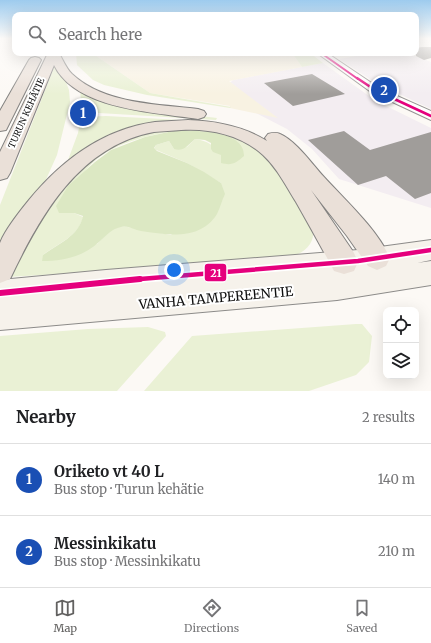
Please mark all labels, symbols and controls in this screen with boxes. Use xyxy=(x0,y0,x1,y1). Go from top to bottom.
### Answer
search box xyxy=(12,12,419,56)
icon: search xyxy=(26,23,48,45)
text: Search here xyxy=(58,25,142,44)
pin: 2 xyxy=(371,75,397,105)
street label: TURUN KEHÄTIE xyxy=(6,76,47,150)
pin: 1 xyxy=(70,98,96,128)
your location xyxy=(164,260,184,280)
line badge: 21 xyxy=(204,263,227,282)
text: 21 xyxy=(210,266,222,280)
street label: VANHA TAMPEREENTIE xyxy=(137,283,295,313)
map controls xyxy=(383,307,419,379)
button: locate xyxy=(383,307,419,343)
button: layers xyxy=(383,343,419,379)
text: Nearby xyxy=(16,406,76,428)
text: 2 results xyxy=(362,409,415,426)
text: Oriketo vt 40 L xyxy=(54,462,164,481)
text: 1 xyxy=(26,471,32,488)
text: 140 m xyxy=(378,471,415,488)
text: Bus stop · Turun kehätie xyxy=(54,481,204,498)
text: Messinkikatu xyxy=(54,534,156,553)
text: 2 xyxy=(25,543,33,560)
text: 210 m xyxy=(378,543,415,560)
text: Bus stop · Messinkikatu xyxy=(54,553,201,570)
tab: Map xyxy=(54,597,77,635)
tab: Directions xyxy=(184,597,239,635)
tab: Saved xyxy=(346,597,377,635)

